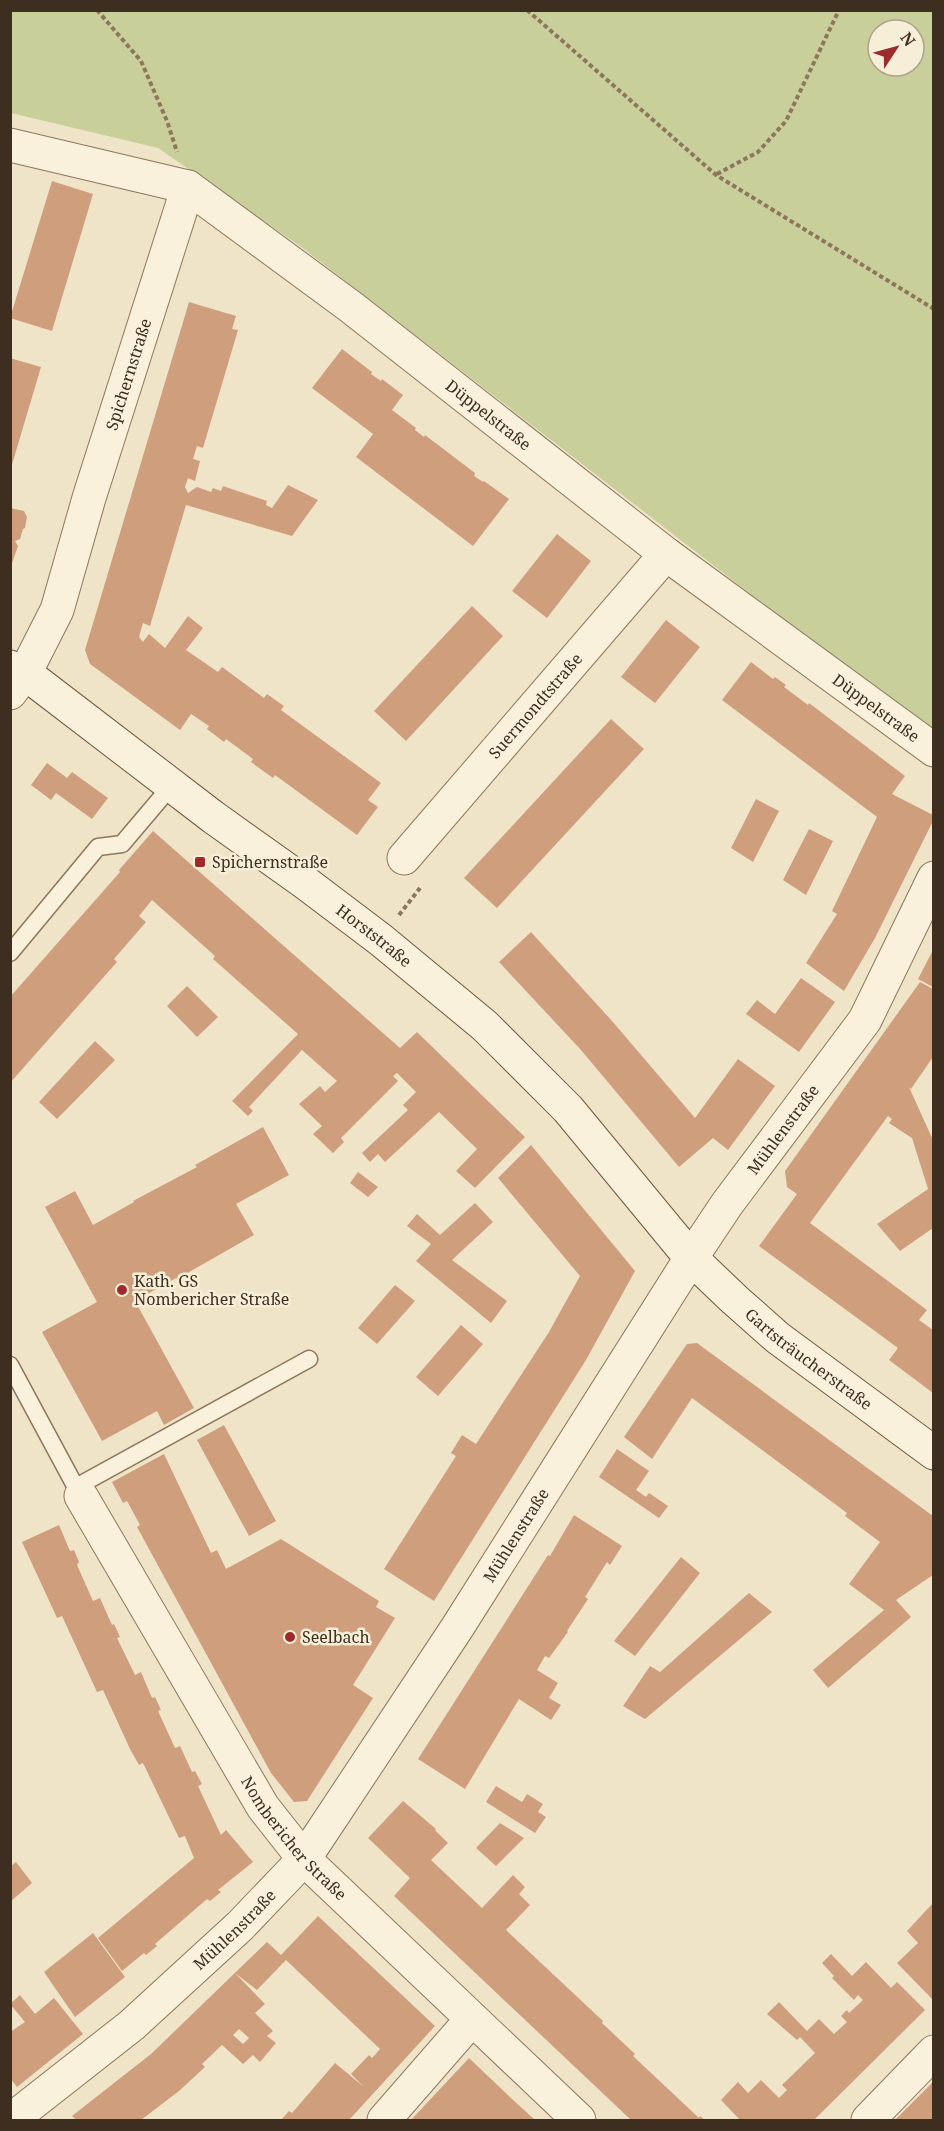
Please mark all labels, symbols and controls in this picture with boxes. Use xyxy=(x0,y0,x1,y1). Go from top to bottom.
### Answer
north arrow xyxy=(866,18,926,78)
text: N xyxy=(896,28,921,51)
street label: Spichernstraße xyxy=(100,316,156,433)
street label: Düppelstraße xyxy=(441,374,536,455)
street label: Suermondtstraße xyxy=(483,648,587,763)
street label: Düppelstraße xyxy=(828,668,924,747)
place label: Spichernstraße xyxy=(212,851,328,873)
marker: Spichernstraße xyxy=(193,855,207,869)
street label: Horststraße xyxy=(332,899,417,972)
street label: Mühlenstraße xyxy=(742,1080,824,1179)
place label: Kath. GS Nombericher Straße xyxy=(134,1270,289,1310)
marker: Kath. GS Nombericher Straße xyxy=(115,1283,129,1297)
street label: Gartsträucherstraße xyxy=(740,1303,877,1415)
street label: Mühlenstraße xyxy=(478,1484,554,1586)
place label: Seelbach xyxy=(302,1626,370,1648)
marker: Seelbach xyxy=(283,1630,297,1644)
street label: Nombericher Straße xyxy=(236,1772,352,1905)
street label: Mühlenstraße xyxy=(188,1884,281,1975)

